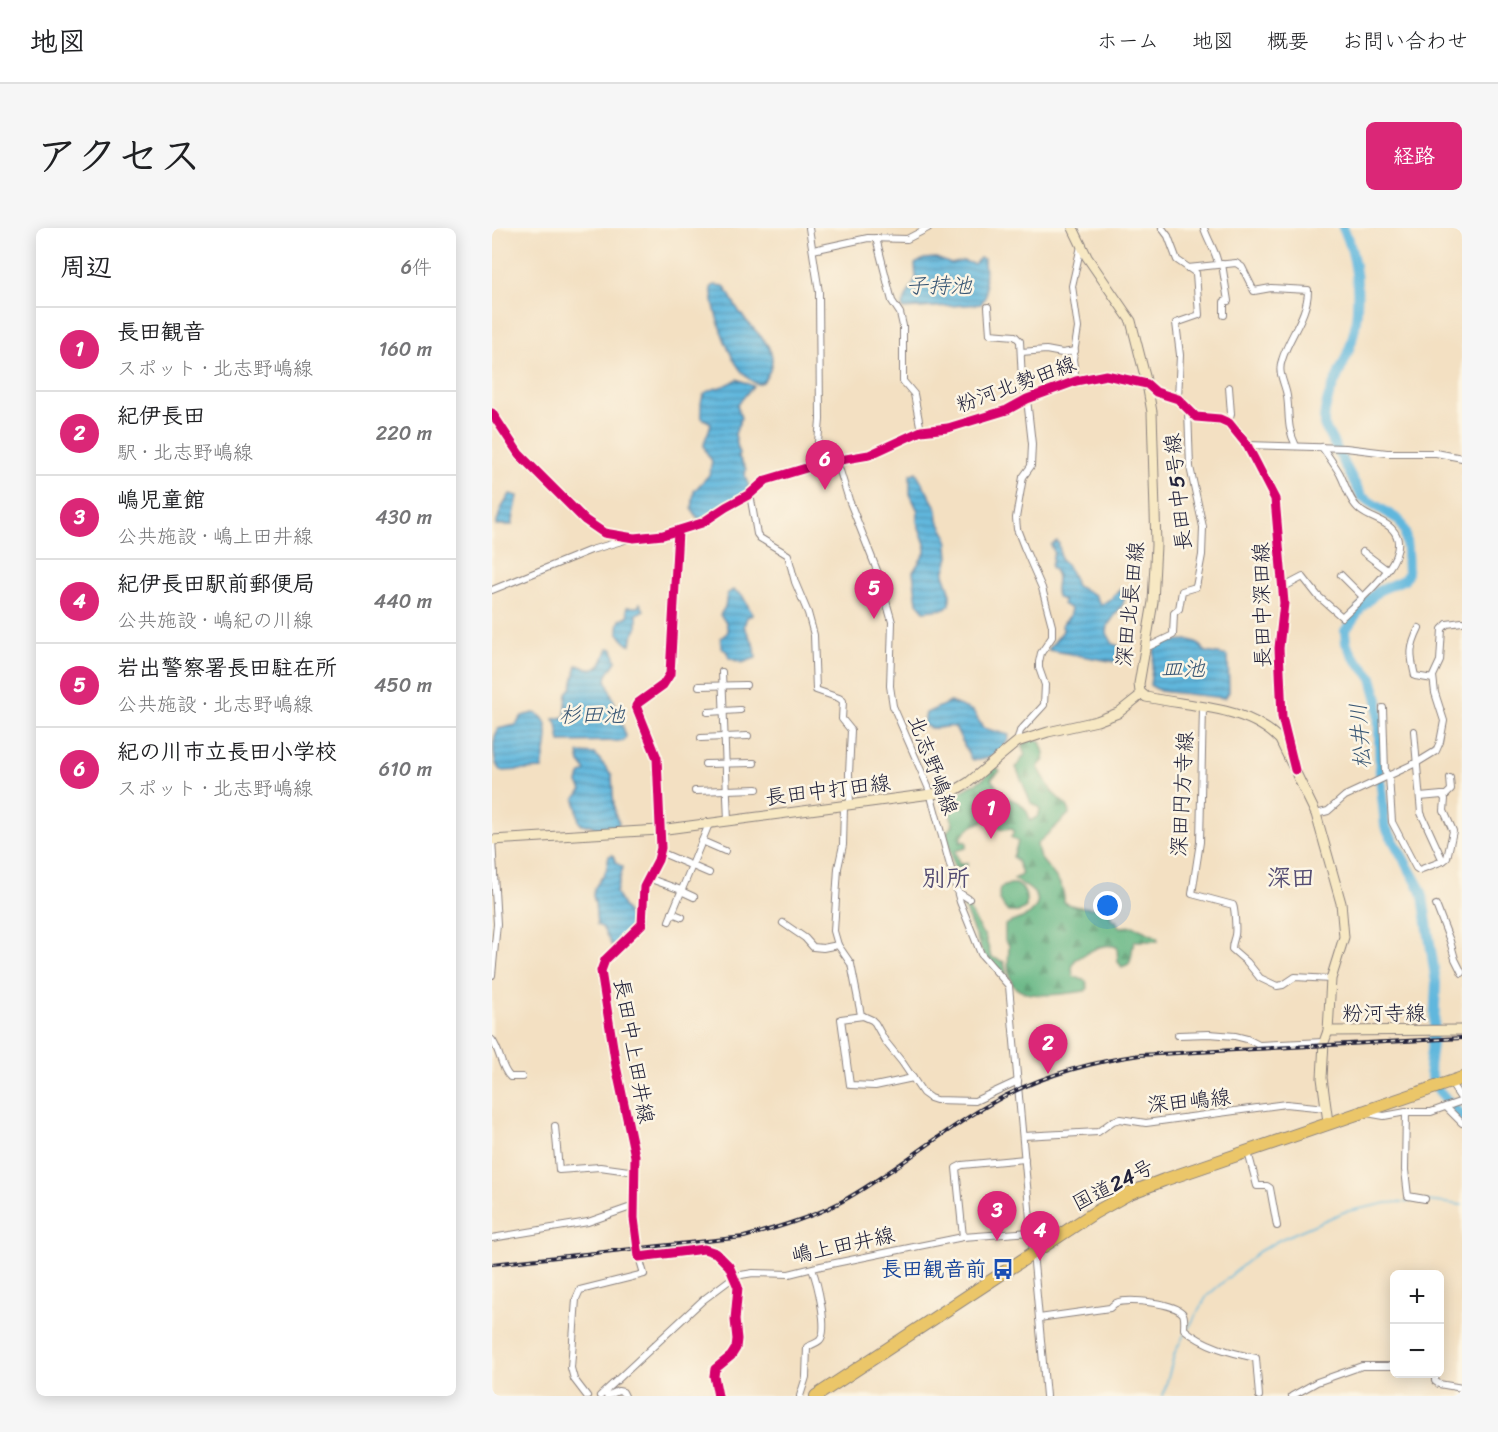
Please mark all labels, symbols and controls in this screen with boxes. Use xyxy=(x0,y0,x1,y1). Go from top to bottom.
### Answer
text: 地図 xyxy=(30,17,86,66)
text: ホーム xyxy=(1097,22,1159,60)
text: 地図 xyxy=(1192,22,1234,60)
text: 概要 xyxy=(1267,22,1309,60)
text: お問い合わせ xyxy=(1342,22,1468,60)
text: アクセス xyxy=(36,119,201,193)
button: 経路 xyxy=(1366,122,1462,190)
text: 周辺 xyxy=(60,244,112,290)
text: 6件 xyxy=(401,250,432,285)
water label: 子持池 xyxy=(906,266,973,305)
text: 長田観音 xyxy=(117,312,205,351)
text: 1 xyxy=(75,332,84,367)
text: 160 m xyxy=(379,332,432,367)
street label: 粉河北勢田線 xyxy=(950,345,1082,423)
text: スポット · 北志野嶋線 xyxy=(117,351,313,386)
text: 紀伊長田 xyxy=(117,396,205,435)
text: 2 xyxy=(74,416,85,451)
text: 220 m xyxy=(376,416,432,451)
street label: 長田中5号線 xyxy=(1153,431,1203,553)
text: 駅 · 北志野嶋線 xyxy=(117,435,253,470)
pin: 6 xyxy=(806,440,844,490)
text: 嶋児童館 xyxy=(117,480,205,519)
text: 3 xyxy=(74,500,85,535)
text: 430 m xyxy=(375,500,432,535)
text: 公共施設 · 嶋上田井線 xyxy=(117,519,313,554)
street label: 深田北長田線 xyxy=(1105,539,1155,669)
street label: 長田中深田線 xyxy=(1242,542,1282,668)
text: 紀伊長田駅前郵便局 xyxy=(117,564,315,603)
pin: 5 xyxy=(854,570,893,619)
text: 4 xyxy=(73,584,86,619)
text: 440 m xyxy=(374,584,432,619)
text: 公共施設 · 嶋紀の川線 xyxy=(117,603,313,638)
text: 岩出警察署長田駐在所 xyxy=(117,648,337,687)
water label: 皿池 xyxy=(1161,649,1206,688)
text: 5 xyxy=(73,668,86,703)
text: 450 m xyxy=(374,668,432,703)
text: 公共施設 · 北志野嶋線 xyxy=(117,687,313,722)
water label: 杉田池 xyxy=(559,695,626,734)
water label: 松井川 xyxy=(1338,702,1382,770)
street label: 北志野嶋線 xyxy=(896,709,970,821)
street label: 深田円方寺線 xyxy=(1160,730,1204,858)
text: 紀の川市立長田小学校 xyxy=(117,732,337,771)
text: 6 xyxy=(74,752,85,787)
text: 610 m xyxy=(379,752,432,787)
street label: 長田中打田線 xyxy=(763,763,893,817)
text: スポット · 北志野嶋線 xyxy=(117,771,313,806)
pin: 1 xyxy=(972,790,1010,839)
district label: 別所 xyxy=(922,857,970,899)
district label: 深田 xyxy=(1267,857,1315,899)
your location xyxy=(1093,891,1122,920)
street label: 長田中上田井線 xyxy=(603,975,665,1127)
street label: 粉河寺線 xyxy=(1342,994,1426,1032)
pin: 2 xyxy=(1028,1024,1068,1074)
street label: 深田嶋線 xyxy=(1145,1078,1233,1124)
street label: 国道24号 xyxy=(1065,1148,1161,1222)
pin: 3 xyxy=(978,1192,1016,1241)
pin: 4 xyxy=(1020,1212,1060,1261)
street label: 嶋上田井線 xyxy=(788,1215,898,1275)
place label: 長田観音前 xyxy=(881,1250,986,1288)
bus stop icon: 長田観音前 xyxy=(991,1257,1015,1281)
map controls xyxy=(1390,1270,1444,1378)
button: + xyxy=(1390,1270,1444,1324)
button: − xyxy=(1390,1324,1444,1378)

